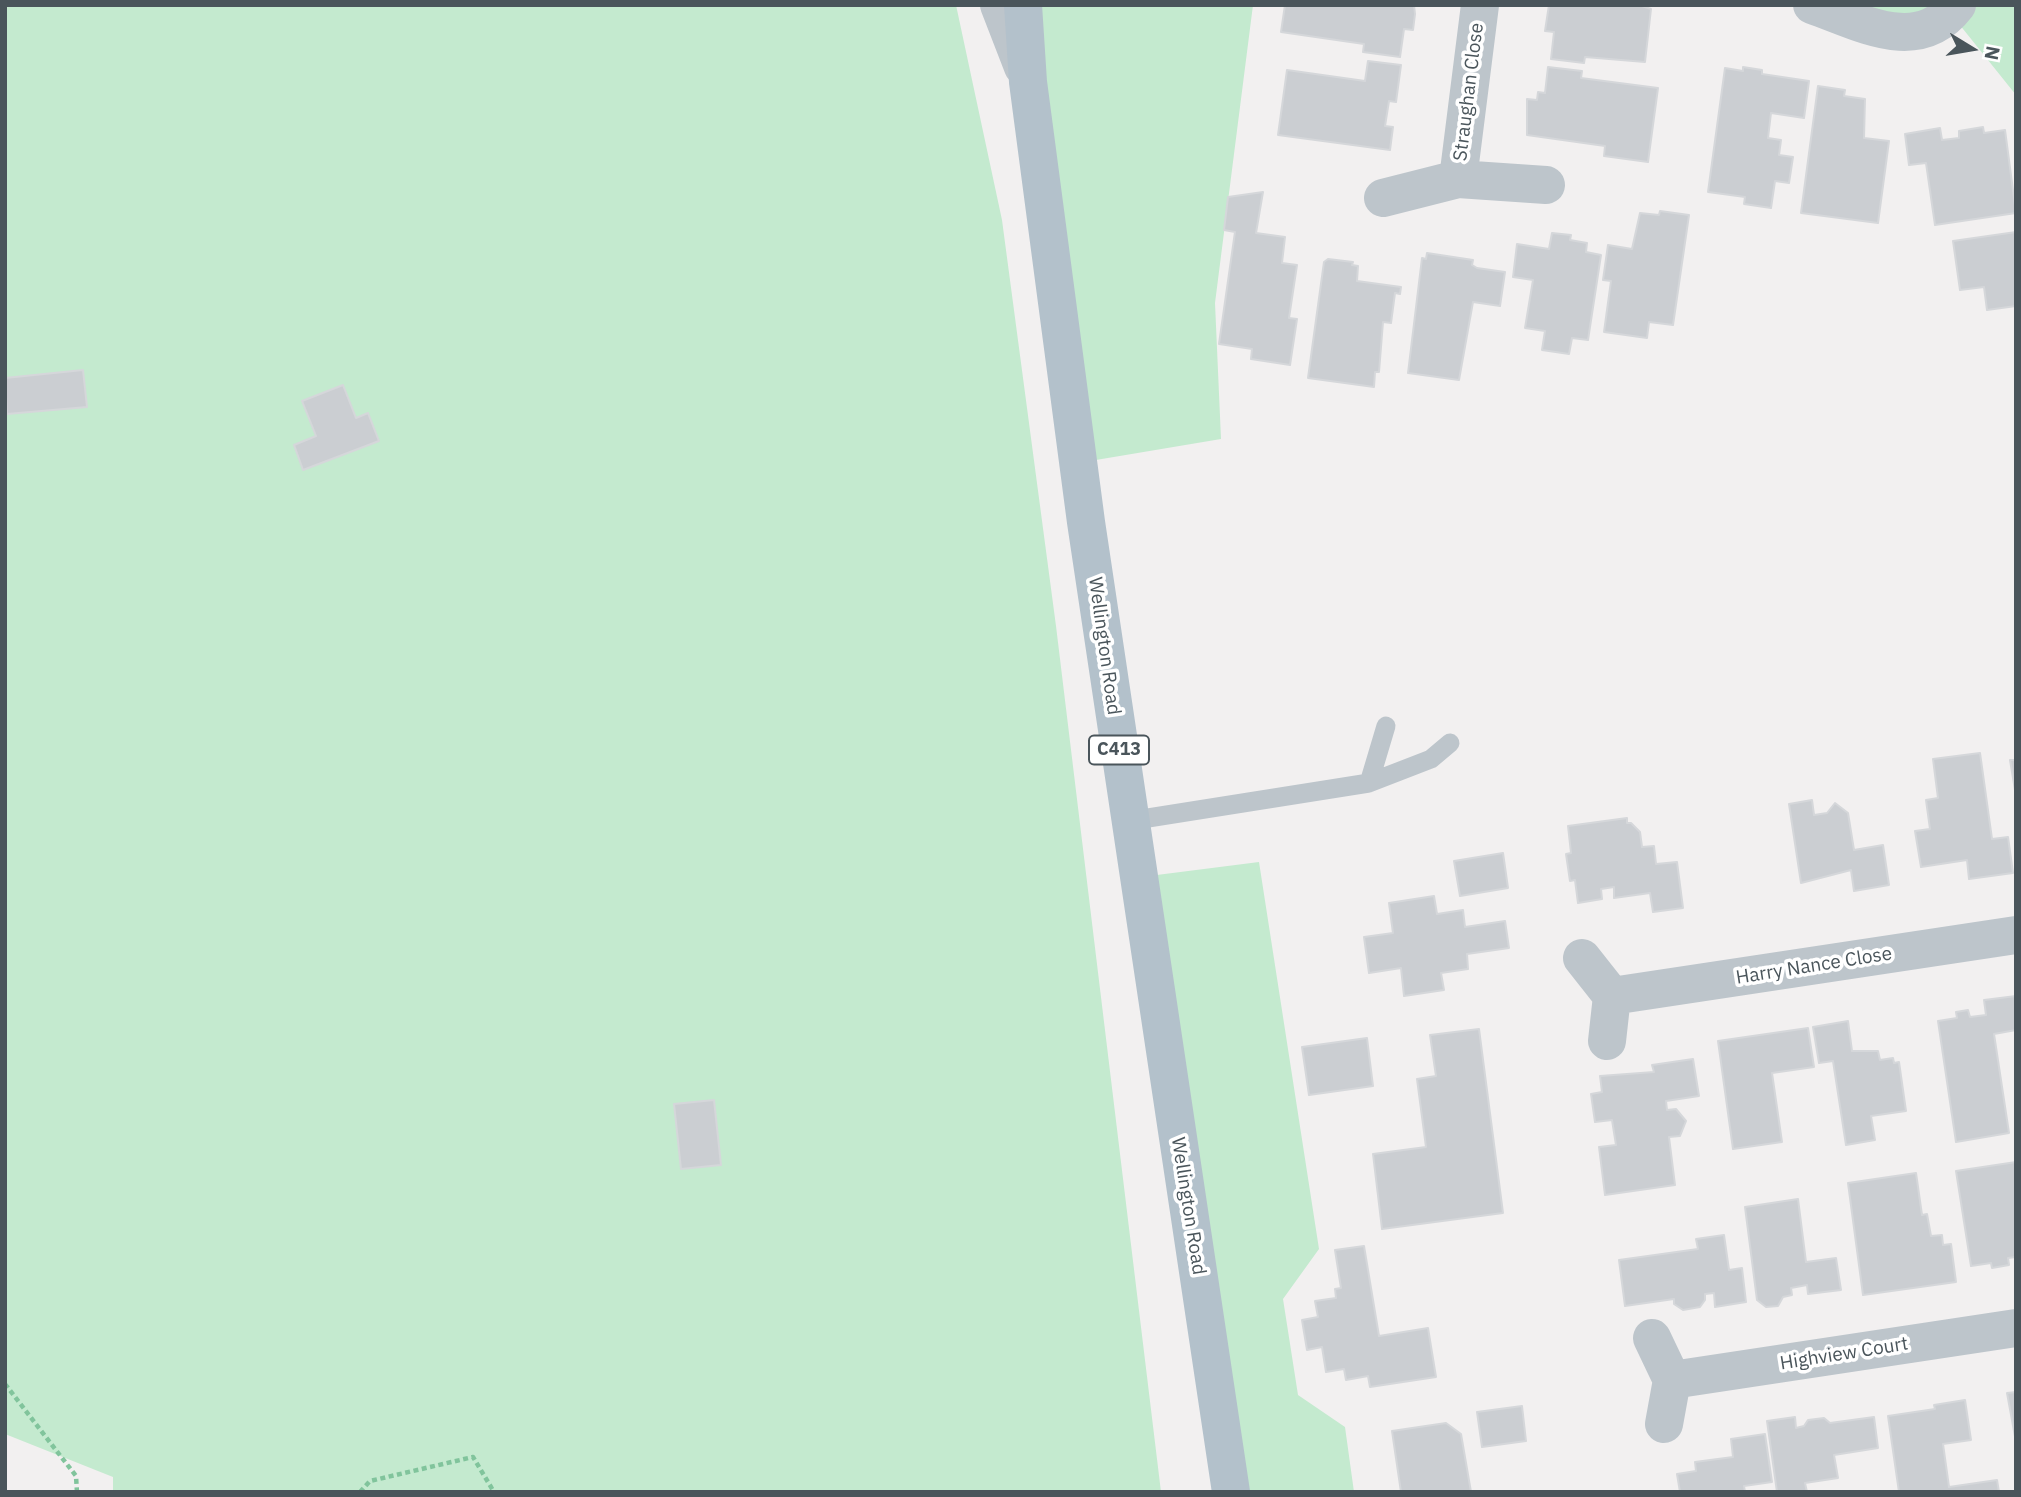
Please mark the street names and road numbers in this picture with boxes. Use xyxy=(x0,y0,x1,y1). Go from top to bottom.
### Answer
street label: Straughan Close xyxy=(1449,22,1489,162)
street label: Wellington Road xyxy=(1083,576,1125,716)
road number: C413 xyxy=(1089,736,1149,764)
street label: Harry Nance Close xyxy=(1734,942,1894,990)
street label: Wellington Road xyxy=(1166,1136,1210,1276)
street label: Highview Court xyxy=(1778,1333,1910,1375)

